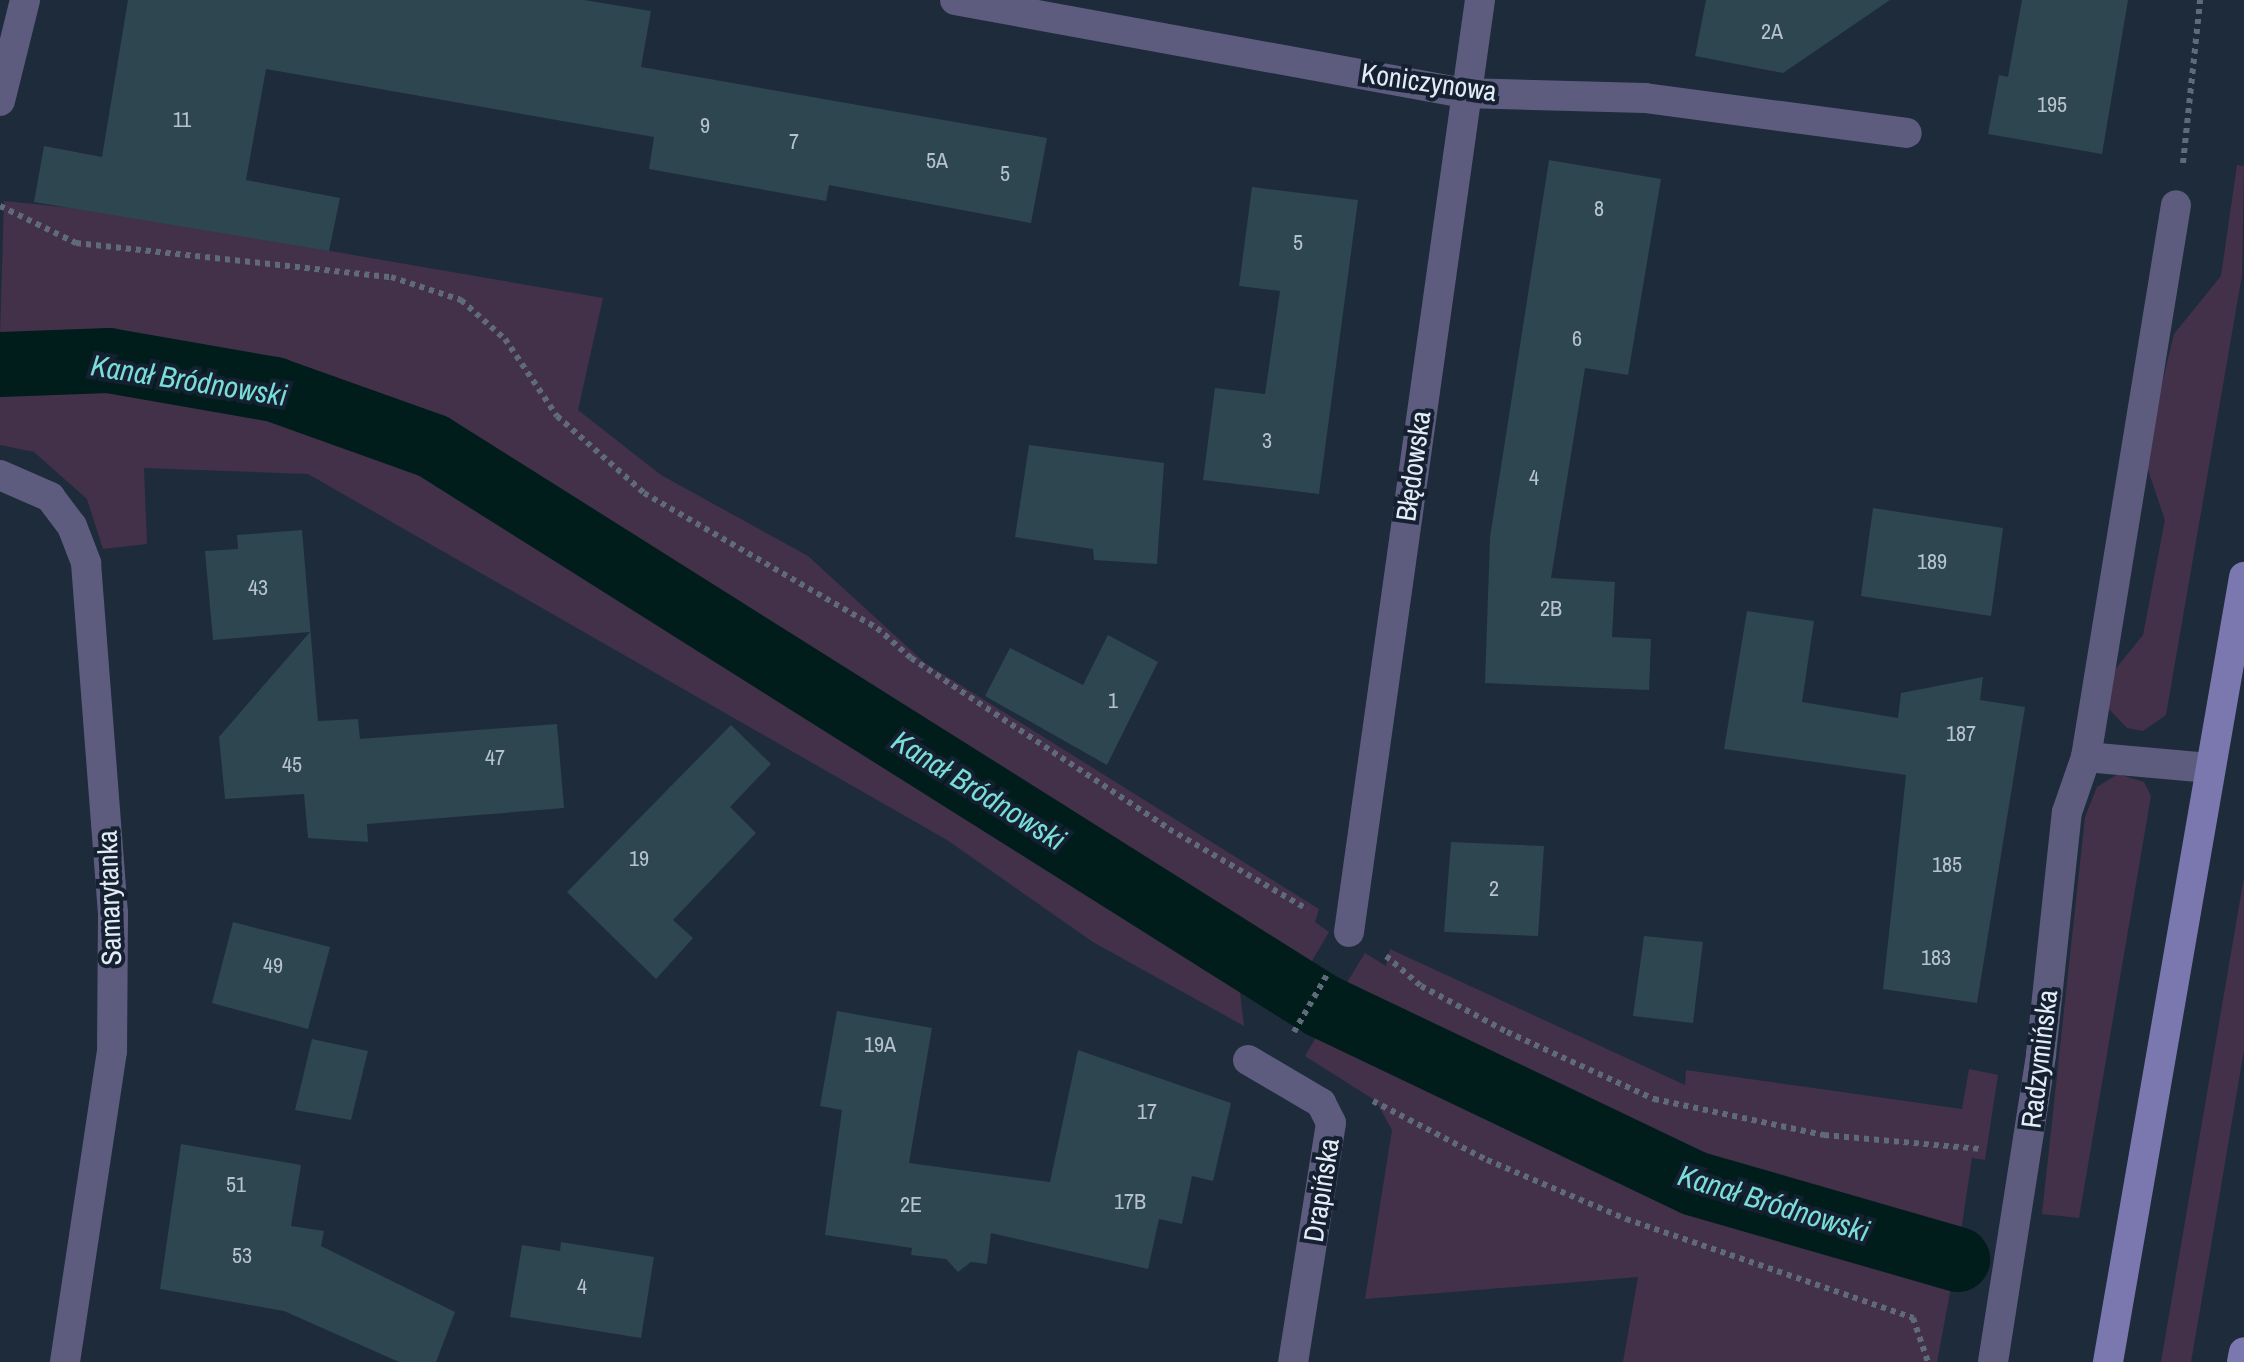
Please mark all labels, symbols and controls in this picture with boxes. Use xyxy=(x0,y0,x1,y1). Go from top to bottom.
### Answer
house number: 2A xyxy=(1761,19,1783,45)
street label: Koniczynowa xyxy=(1359,56,1499,108)
house number: 195 xyxy=(2037,92,2067,118)
house number: 11 xyxy=(173,107,191,133)
house number: 9 xyxy=(700,113,710,139)
house number: 7 xyxy=(789,129,799,155)
house number: 5A xyxy=(926,148,948,174)
house number: 5 xyxy=(1000,161,1010,187)
house number: 8 xyxy=(1594,196,1604,222)
house number: 5 xyxy=(1293,230,1303,256)
house number: 6 xyxy=(1572,326,1582,352)
water label: Kanał Bródnowski xyxy=(88,347,290,413)
street label: Błędowska xyxy=(1389,409,1437,523)
house number: 3 xyxy=(1262,428,1272,454)
house number: 4 xyxy=(1529,465,1539,491)
house number: 189 xyxy=(1917,549,1947,575)
house number: 43 xyxy=(248,575,268,601)
house number: 2B xyxy=(1540,596,1562,622)
house number: 1 xyxy=(1108,688,1118,714)
house number: 187 xyxy=(1946,721,1976,747)
water label: Kanał Bródnowski xyxy=(885,722,1073,858)
house number: 47 xyxy=(485,745,505,771)
house number: 45 xyxy=(282,752,302,778)
street label: Samarytanka xyxy=(90,830,128,966)
house number: 19 xyxy=(629,846,649,872)
house number: 185 xyxy=(1932,852,1962,878)
house number: 2 xyxy=(1489,876,1499,902)
house number: 183 xyxy=(1921,945,1951,971)
house number: 49 xyxy=(263,953,283,979)
street label: Radzymińska xyxy=(2014,988,2064,1130)
house number: 19A xyxy=(864,1032,896,1058)
house number: 17 xyxy=(1137,1099,1157,1125)
street label: Drapińska xyxy=(1296,1136,1346,1244)
water label: Kanał Bródnowski xyxy=(1674,1157,1874,1249)
house number: 51 xyxy=(226,1172,246,1198)
house number: 17B xyxy=(1114,1189,1146,1215)
house number: 2E xyxy=(900,1192,922,1218)
house number: 53 xyxy=(232,1243,252,1269)
house number: 4 xyxy=(577,1274,587,1300)

